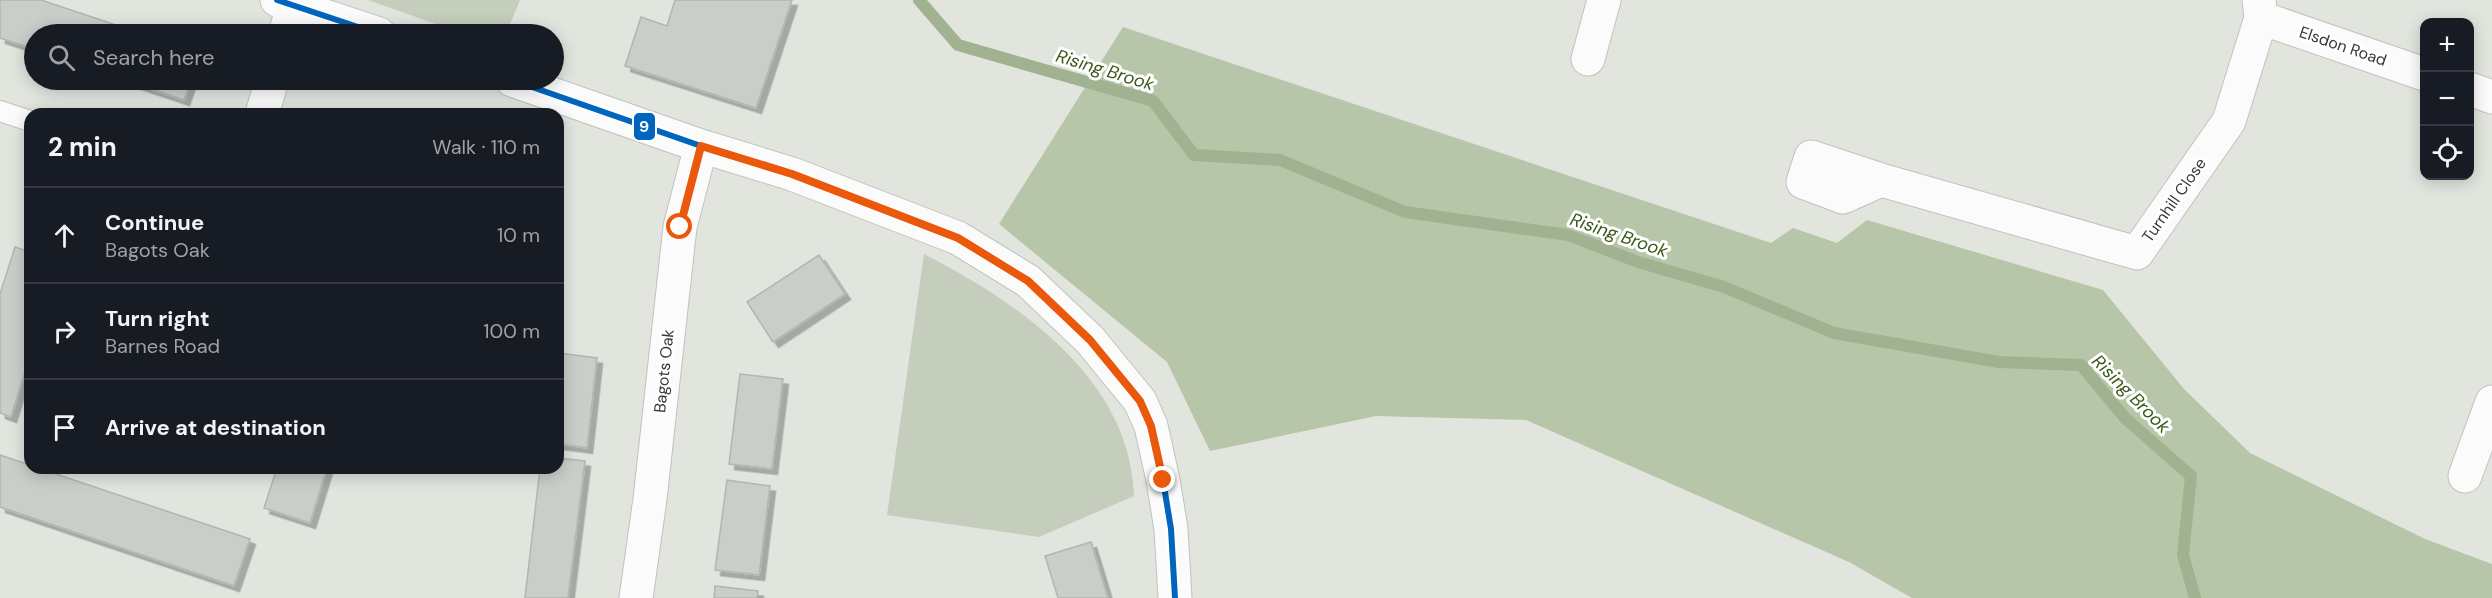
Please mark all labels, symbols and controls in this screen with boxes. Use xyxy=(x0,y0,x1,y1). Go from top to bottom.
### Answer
map controls xyxy=(2420,18,2474,180)
button: + xyxy=(2420,18,2474,72)
street label: Elsdon Road xyxy=(2297,21,2389,71)
search box xyxy=(24,24,564,90)
icon: search xyxy=(45,41,78,74)
text: Search here xyxy=(93,43,214,72)
water label: Rising Brook xyxy=(1053,44,1158,97)
button: − xyxy=(2420,72,2474,126)
line badge: 9 xyxy=(633,112,656,141)
text: 9 xyxy=(639,116,649,137)
button: locate xyxy=(2420,126,2474,180)
text: 2 min xyxy=(48,130,117,164)
text: Walk · 110 m xyxy=(432,134,540,160)
street label: Turnhill Close xyxy=(2137,154,2211,246)
water label: Rising Brook xyxy=(1567,207,1672,263)
text: Continue xyxy=(105,208,204,237)
route start xyxy=(666,213,692,239)
icon: ahead xyxy=(48,219,81,252)
text: 10 m xyxy=(497,222,540,248)
text: Bagots Oak xyxy=(105,237,210,263)
text: Turn right xyxy=(105,304,210,333)
icon: right xyxy=(48,315,81,348)
text: 100 m xyxy=(483,318,540,344)
street label: Bagots Oak xyxy=(649,328,679,414)
text: Barnes Road xyxy=(105,333,220,359)
water label: Rising Brook xyxy=(2087,350,2176,439)
icon: arrive xyxy=(48,411,81,444)
text: Arrive at destination xyxy=(105,413,326,442)
route end xyxy=(1149,466,1175,492)

